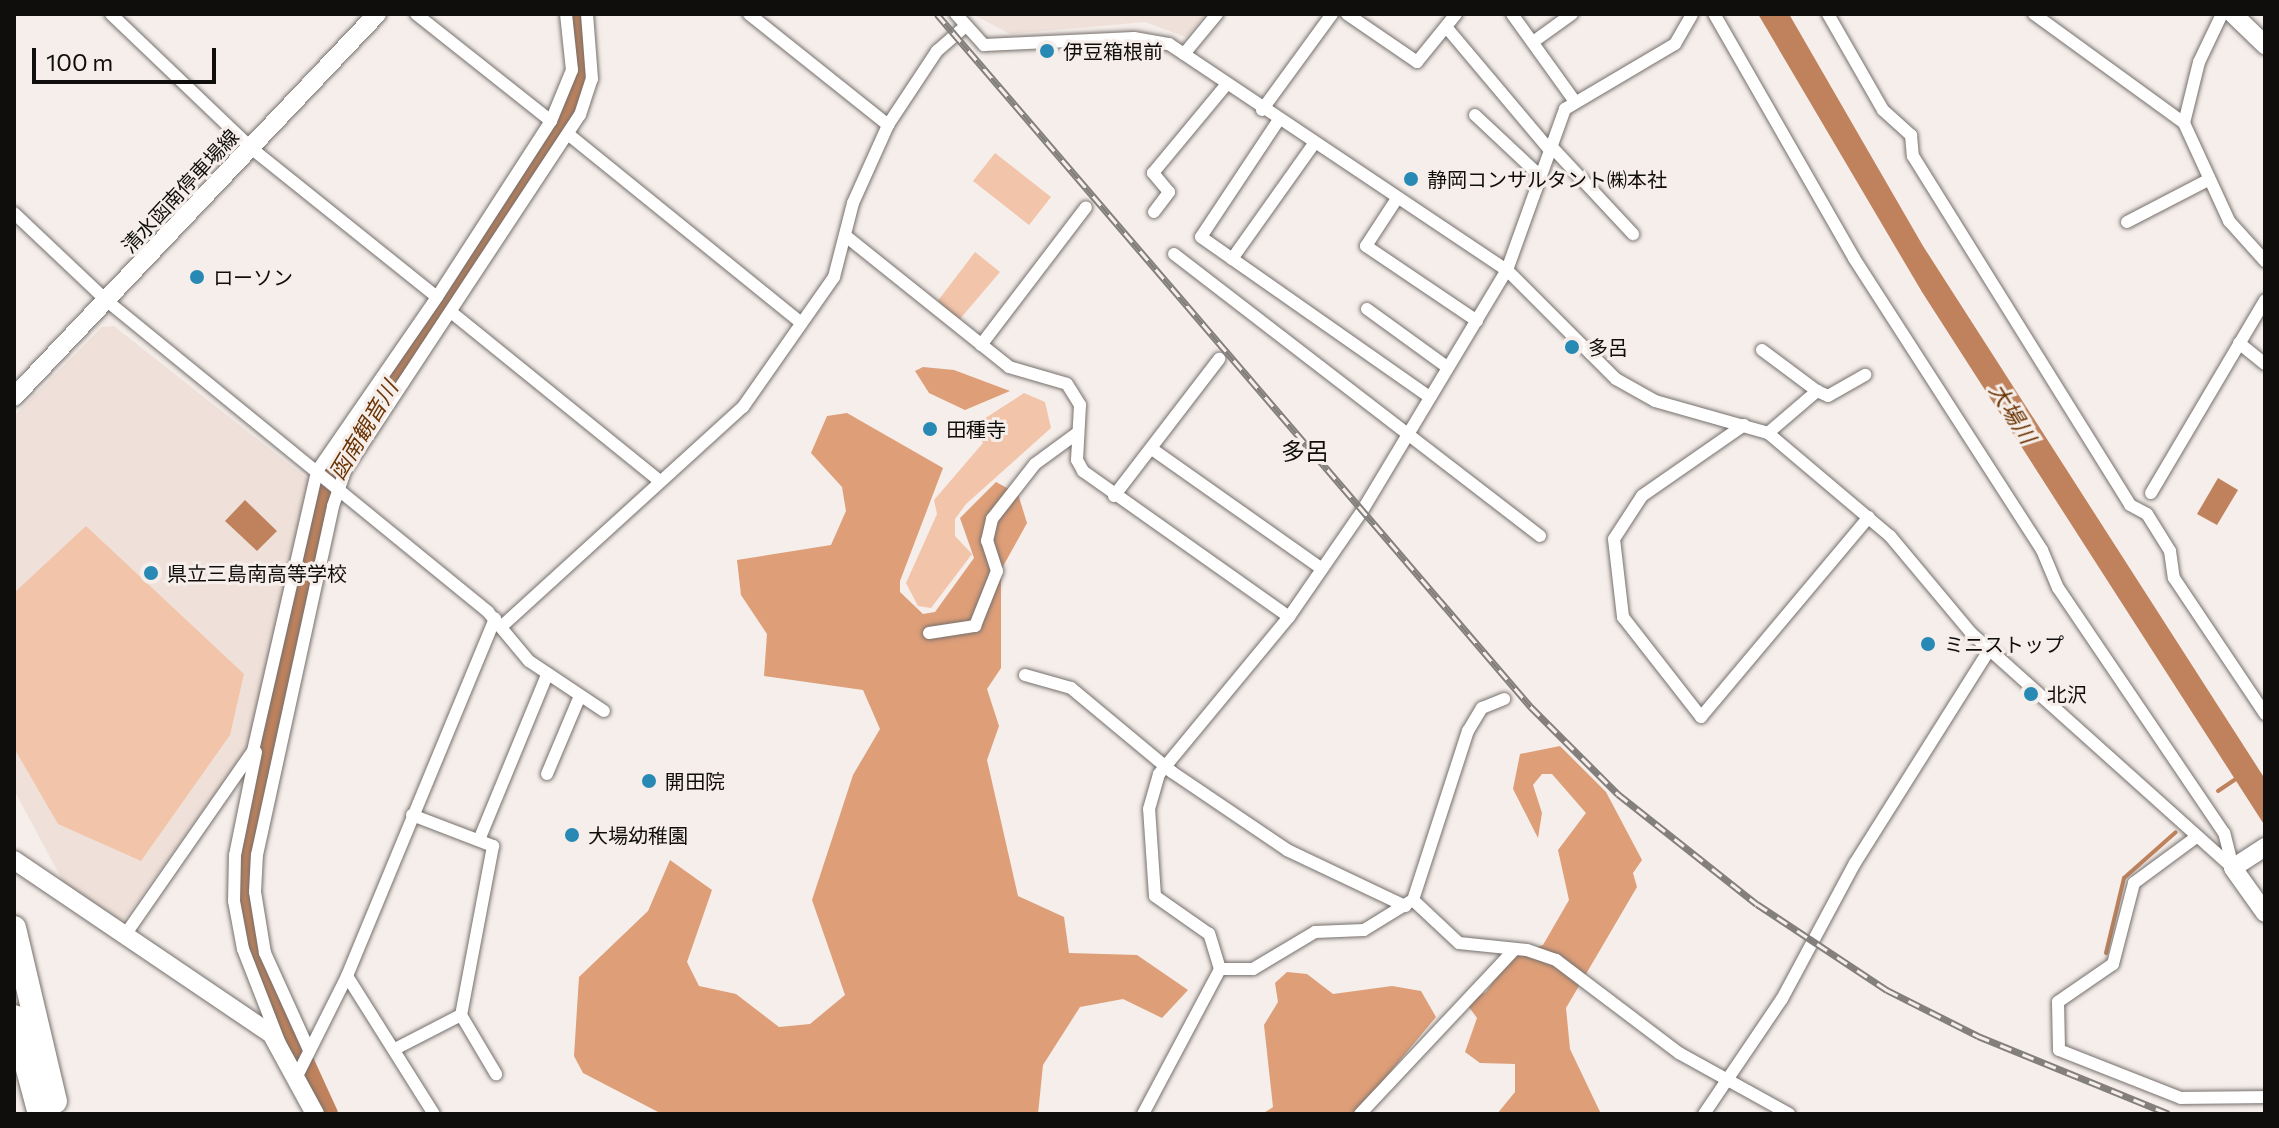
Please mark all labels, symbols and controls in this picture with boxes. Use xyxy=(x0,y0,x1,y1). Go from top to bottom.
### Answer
scale bar xyxy=(36,32,220,82)
place label: 伊豆箱根前 xyxy=(1063,39,1163,63)
marker: 伊豆箱根前 xyxy=(1038,42,1056,60)
text: 100 m xyxy=(46,47,113,76)
street label: 清水函南停車場線 xyxy=(117,124,243,258)
place label: 静岡コンサルタント㈱本社 xyxy=(1427,167,1667,191)
marker: 静岡コンサルタント㈱本社 xyxy=(1402,170,1420,188)
place label: ローソン xyxy=(213,265,293,289)
marker: ローソン xyxy=(188,268,206,286)
place label: 多呂 xyxy=(1588,335,1628,359)
marker: 多呂 xyxy=(1563,338,1581,356)
water label: 函南観音川 xyxy=(323,376,403,484)
water label: 大場川 xyxy=(1984,378,2042,448)
place label: 田種寺 xyxy=(946,417,1006,441)
marker: 田種寺 xyxy=(921,420,939,438)
district label: 多呂 xyxy=(1281,437,1329,465)
place label: 県立三島南高等学校 xyxy=(167,561,347,585)
marker: 県立三島南高等学校 xyxy=(142,564,160,582)
place label: ミニストップ xyxy=(1944,632,2064,656)
marker: ミニストップ xyxy=(1919,635,1937,653)
place label: 北沢 xyxy=(2047,682,2087,706)
marker: 北沢 xyxy=(2022,685,2040,703)
place label: 開田院 xyxy=(665,769,725,793)
marker: 開田院 xyxy=(640,772,658,790)
place label: 大場幼稚園 xyxy=(588,823,688,847)
marker: 大場幼稚園 xyxy=(563,826,581,844)

